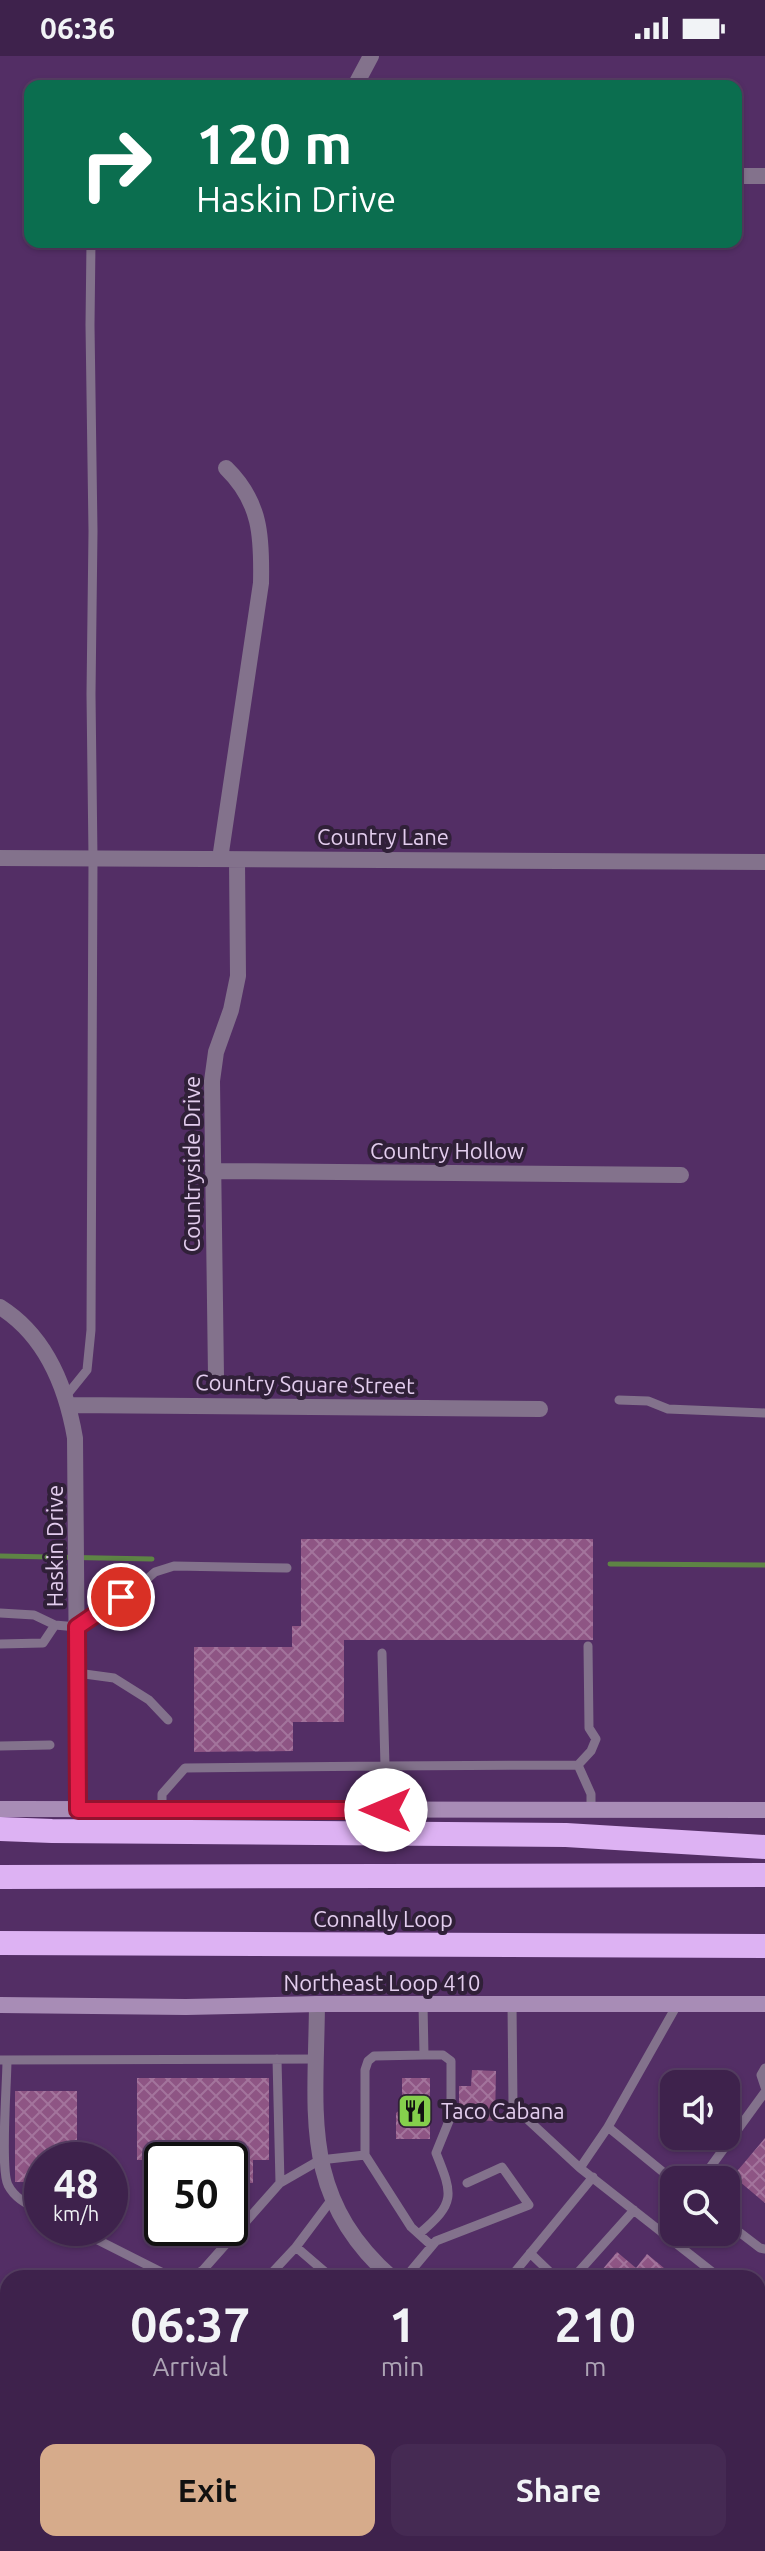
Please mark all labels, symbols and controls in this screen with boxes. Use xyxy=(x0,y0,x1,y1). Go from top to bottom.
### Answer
text: 06:36 xyxy=(40,11,115,45)
icon: right xyxy=(64,112,168,216)
text: 120 m xyxy=(196,112,352,175)
text: Haskin Drive xyxy=(196,178,396,219)
street label: Country Lane xyxy=(317,824,449,849)
street label: Countryside Drive xyxy=(179,1076,204,1252)
street label: Country Hollow xyxy=(370,1138,524,1163)
street label: Country Square Street xyxy=(195,1369,415,1398)
street label: Haskin Drive xyxy=(42,1485,67,1607)
pin xyxy=(87,1563,155,1631)
icon: arrive xyxy=(99,1575,143,1619)
position arrow xyxy=(344,1768,428,1852)
street label: Connally Loop xyxy=(313,1906,453,1931)
street label: Northeast Loop 410 xyxy=(284,1970,480,1995)
map controls xyxy=(660,2070,740,2246)
button: sound xyxy=(660,2070,740,2150)
restaurant icon: Taco Cabana xyxy=(396,2092,434,2130)
place label: Taco Cabana xyxy=(441,2098,565,2123)
speed limit sign: 50 xyxy=(144,2142,248,2246)
text: 48 xyxy=(53,2161,99,2206)
button: search xyxy=(660,2166,740,2246)
text: km/h xyxy=(53,2202,99,2225)
text: 06:37 xyxy=(130,2297,250,2351)
text: 1 xyxy=(389,2297,416,2351)
text: 210 xyxy=(555,2297,636,2351)
text: Arrival xyxy=(152,2352,228,2381)
text: min xyxy=(381,2352,424,2381)
text: m xyxy=(584,2352,606,2381)
button: Exit xyxy=(40,2444,375,2536)
button: Share xyxy=(391,2444,726,2536)

